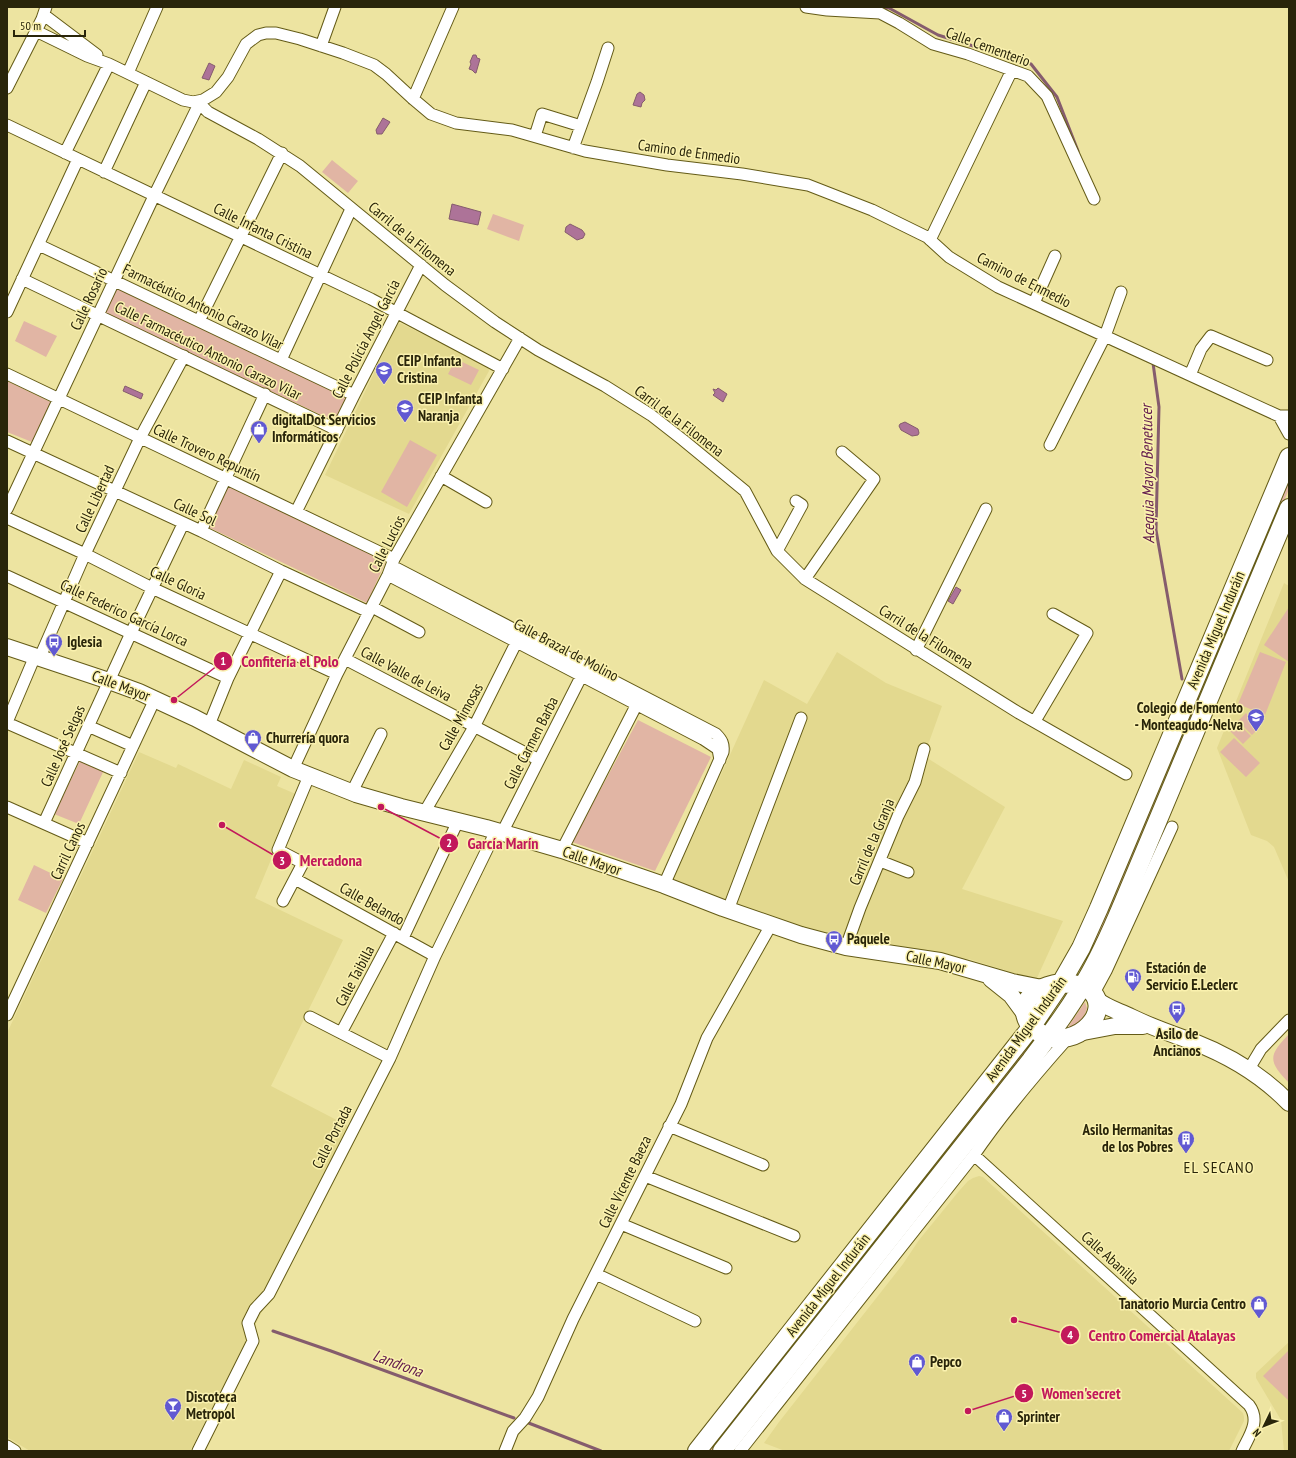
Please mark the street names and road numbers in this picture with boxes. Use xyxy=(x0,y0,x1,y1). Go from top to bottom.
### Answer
street label: Calle Cementerio xyxy=(943,23,1033,71)
street label: Camino de Enmedio xyxy=(637,135,741,168)
street label: Carril de la Filomena xyxy=(365,197,460,280)
street label: Calle Infanta Cristina xyxy=(211,198,316,263)
street label: Camino de Enmedio xyxy=(974,248,1074,311)
street label: Farmacéutico Antonio Carazo Vilar xyxy=(120,259,287,354)
street label: Calle Rosario xyxy=(66,264,111,333)
street label: Calle Policía Angel García xyxy=(327,276,404,401)
street label: Calle Farmacéutico Antonio Carazo Vilar xyxy=(112,297,305,404)
street label: Carril de la Filomena xyxy=(631,381,728,460)
street label: Calle Trovero Repuntín xyxy=(150,419,264,486)
street label: Calle Libertad xyxy=(71,462,118,536)
street label: Calle Sol xyxy=(171,493,220,530)
street label: Calle Lucios xyxy=(364,512,409,576)
street label: Calle Gloria xyxy=(147,561,209,604)
street label: Avenida Miguel Induráin xyxy=(1182,568,1249,691)
street label: Calle Federico García Lorca xyxy=(57,575,191,651)
street label: Carril de la Filomena xyxy=(876,600,977,673)
street label: Calle Brazal de Molino xyxy=(511,614,622,685)
street label: Calle Valle de Leiva xyxy=(358,642,455,705)
street label: Calle Mayor xyxy=(89,666,154,706)
street label: Calle Mimosas xyxy=(434,680,487,754)
street label: Calle Carmen Barba xyxy=(499,693,562,792)
street label: Calle José Selgas xyxy=(36,702,89,790)
street label: Carril de la Granja xyxy=(845,795,898,888)
street label: Carril Canos xyxy=(46,819,89,883)
street label: Calle Mayor xyxy=(560,842,625,880)
street label: Calle Belando xyxy=(336,878,408,929)
street label: Calle Taibilla xyxy=(331,942,378,1009)
street label: Calle Mayor xyxy=(904,946,969,977)
street label: Avenida Miguel Induráin xyxy=(981,972,1070,1085)
street label: Calle Portada xyxy=(307,1102,356,1172)
street label: Calle Vicente Baeza xyxy=(594,1132,655,1231)
street label: Calle Abanilla xyxy=(1078,1227,1143,1288)
street label: Avenida Miguel Induráin xyxy=(781,1229,874,1340)

